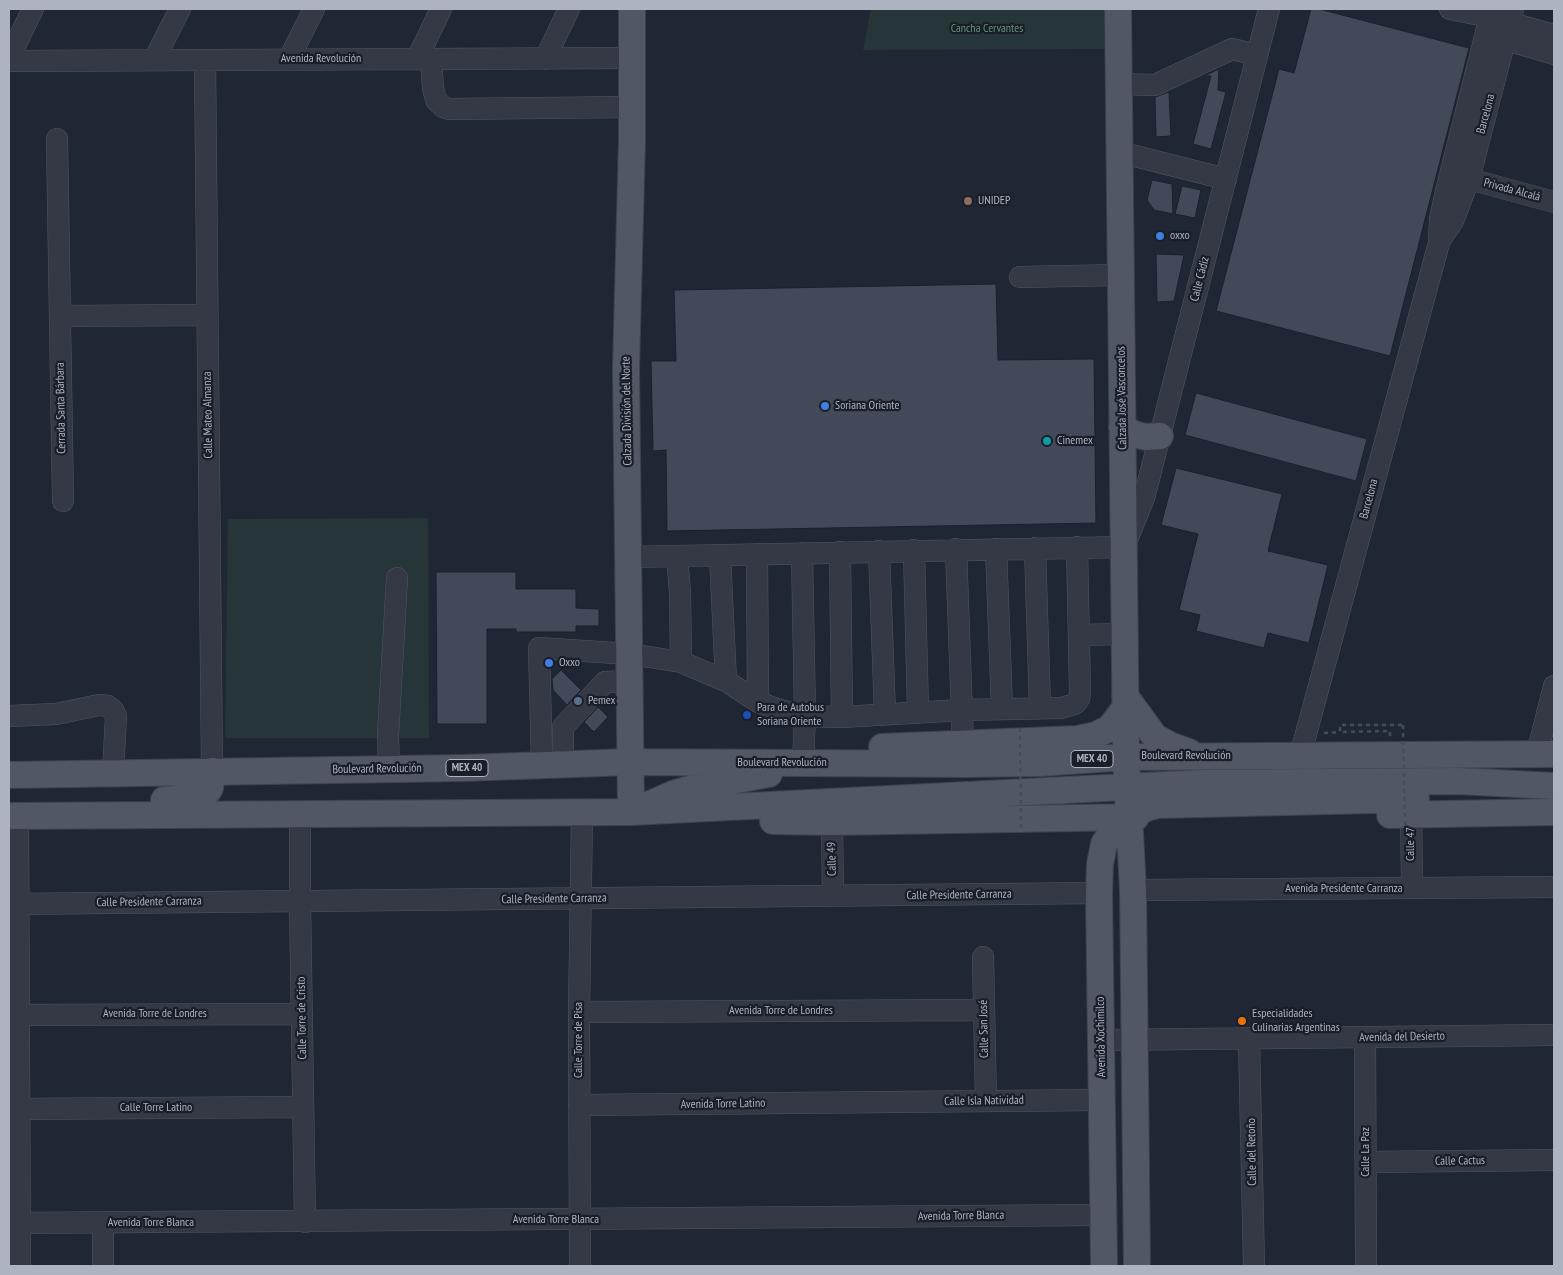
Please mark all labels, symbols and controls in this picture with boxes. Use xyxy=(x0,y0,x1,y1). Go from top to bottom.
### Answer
park label: Cancha Cervantes xyxy=(951,22,1023,36)
street label: Avenida Revolución xyxy=(281,52,361,66)
street label: Barcelona xyxy=(1474,92,1498,136)
street label: Privada Alcalá xyxy=(1482,176,1542,204)
place label: UNIDEP xyxy=(978,194,1010,208)
marker: UNIDEP xyxy=(962,195,974,207)
place label: oxxo xyxy=(1170,229,1190,243)
marker: oxxo xyxy=(1154,230,1166,242)
street label: Calle Cádiz xyxy=(1187,255,1213,303)
street label: Calzada José Vasconcelos xyxy=(1114,346,1130,450)
street label: Calzada División del Norte xyxy=(619,356,635,466)
street label: Cerrada Santa Bárbara xyxy=(53,362,69,454)
street label: Calle Mateo Almanza xyxy=(200,371,216,459)
place label: Soriana Oriente xyxy=(835,399,899,413)
marker: Soriana Oriente xyxy=(819,400,831,412)
place label: Cinemex xyxy=(1057,434,1093,448)
marker: Cinemex xyxy=(1041,435,1053,447)
street label: Barcelona xyxy=(1357,477,1381,521)
place label: Oxxo xyxy=(559,656,580,670)
marker: Oxxo xyxy=(543,657,555,669)
place label: Pemex xyxy=(588,694,616,708)
marker: Pemex xyxy=(572,695,584,707)
place label: Para de Autobus Soriana Oriente xyxy=(757,701,824,729)
marker: Para de Autobus Soriana Oriente xyxy=(741,709,753,721)
street label: Boulevard Revolución xyxy=(1141,749,1231,763)
road number: MEX 40 xyxy=(1071,751,1113,768)
street label: Boulevard Revolución xyxy=(737,756,827,770)
road number: MEX 40 xyxy=(446,760,488,776)
street label: Boulevard Revolución xyxy=(332,761,422,777)
street label: Calle 47 xyxy=(1404,827,1418,861)
street label: Calle 49 xyxy=(825,842,839,876)
street label: Avenida Presidente Carranza xyxy=(1285,882,1403,896)
street label: Calle Presidente Carranza xyxy=(906,887,1012,903)
street label: Calle Presidente Carranza xyxy=(501,891,607,907)
street label: Calle Presidente Carranza xyxy=(96,894,202,910)
street label: Calle Torre de Cristo xyxy=(294,976,310,1060)
street label: Avenida Xochimilco xyxy=(1093,997,1109,1077)
street label: Calle San José xyxy=(976,1000,992,1058)
street label: Calle Torre de Pisa xyxy=(572,1002,586,1078)
street label: Avenida Torre de Londres xyxy=(729,1004,833,1018)
street label: Avenida Torre de Londres xyxy=(103,1007,207,1021)
place label: Especialidades Culinarias Argentinas xyxy=(1252,1007,1340,1035)
marker: Especialidades Culinarias Argentinas xyxy=(1236,1015,1248,1027)
street label: Avenida del Desierto xyxy=(1359,1029,1445,1045)
street label: Calle Isla Natividad xyxy=(944,1093,1024,1109)
street label: Avenida Torre Latino xyxy=(681,1096,765,1112)
street label: Calle Torre Latino xyxy=(120,1101,192,1115)
street label: Calle del Retoño xyxy=(1244,1118,1260,1186)
street label: Calle La Paz xyxy=(1359,1127,1373,1177)
street label: Calle Cactus xyxy=(1435,1153,1485,1169)
street label: Avenida Torre Blanca xyxy=(918,1208,1004,1224)
street label: Avenida Torre Blanca xyxy=(513,1213,599,1227)
street label: Avenida Torre Blanca xyxy=(108,1216,194,1230)

